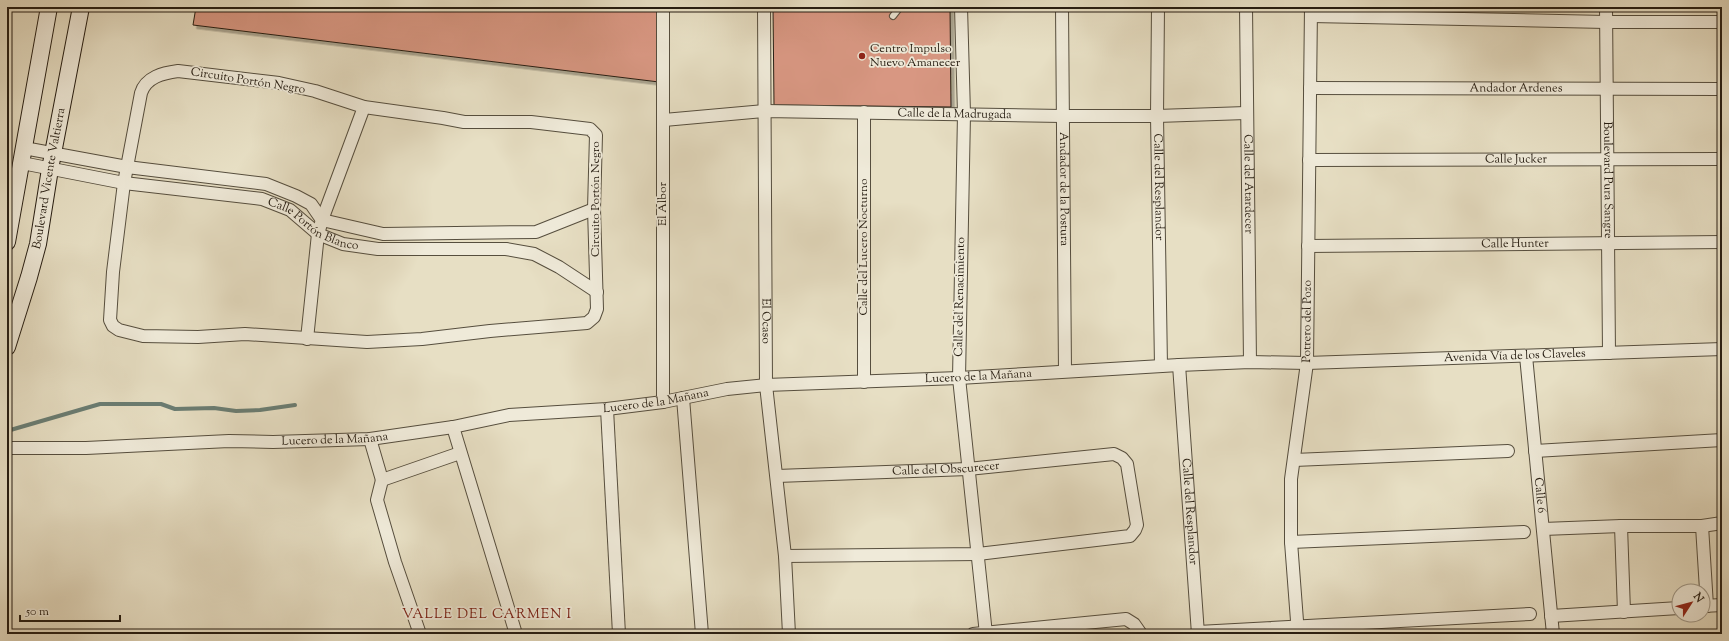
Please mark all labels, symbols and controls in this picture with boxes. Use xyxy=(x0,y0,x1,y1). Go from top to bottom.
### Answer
place label: Centro Impulso Nuevo Amanecer xyxy=(870,40,961,72)
marker: Centro Impulso Nuevo Amanecer xyxy=(857,51,867,61)
street label: Circuito Portón Negro xyxy=(189,63,307,99)
street label: Andador Ardenes xyxy=(1470,79,1563,98)
street label: Calle de la Madrugada xyxy=(897,104,1012,124)
street label: Boulevard Vicente Valtierra xyxy=(28,106,71,251)
street label: Boulevard Pura Sangre xyxy=(1598,121,1617,239)
street label: Andador de la Postura xyxy=(1054,132,1073,247)
street label: Calle del Resplandor xyxy=(1148,133,1168,241)
street label: Calle del Atardecer xyxy=(1238,134,1258,234)
street label: Circuito Portón Negro xyxy=(587,141,605,257)
street label: Calle Jucker xyxy=(1485,150,1548,169)
street label: Calle del Lucero Nocturno xyxy=(855,178,873,316)
street label: El Albor xyxy=(654,182,672,226)
street label: Calle Portón Blanco xyxy=(265,193,360,255)
street label: Calle Hunter xyxy=(1481,235,1549,253)
street label: Calle del Renacimiento xyxy=(950,237,970,357)
street label: Potrero del Pozo xyxy=(1298,279,1317,363)
street label: El Ocaso xyxy=(757,298,775,344)
street label: Avenida Vía de los Claveles xyxy=(1444,345,1586,367)
street label: Lucero de la Mañana xyxy=(925,365,1033,388)
street label: Lucero de la Mañana xyxy=(602,384,711,418)
street label: Lucero de la Mañana xyxy=(281,427,390,451)
street label: Calle del Obscurecer xyxy=(892,457,1001,481)
street label: Calle del Resplandor xyxy=(1177,458,1202,566)
street label: Calle 6 xyxy=(1529,477,1550,514)
north arrow xyxy=(1671,583,1711,623)
text: N xyxy=(1689,589,1707,606)
scale bar xyxy=(20,597,120,623)
text: 50 m xyxy=(25,603,49,621)
district label: VALLE DEL CARMEN I xyxy=(402,605,572,625)

